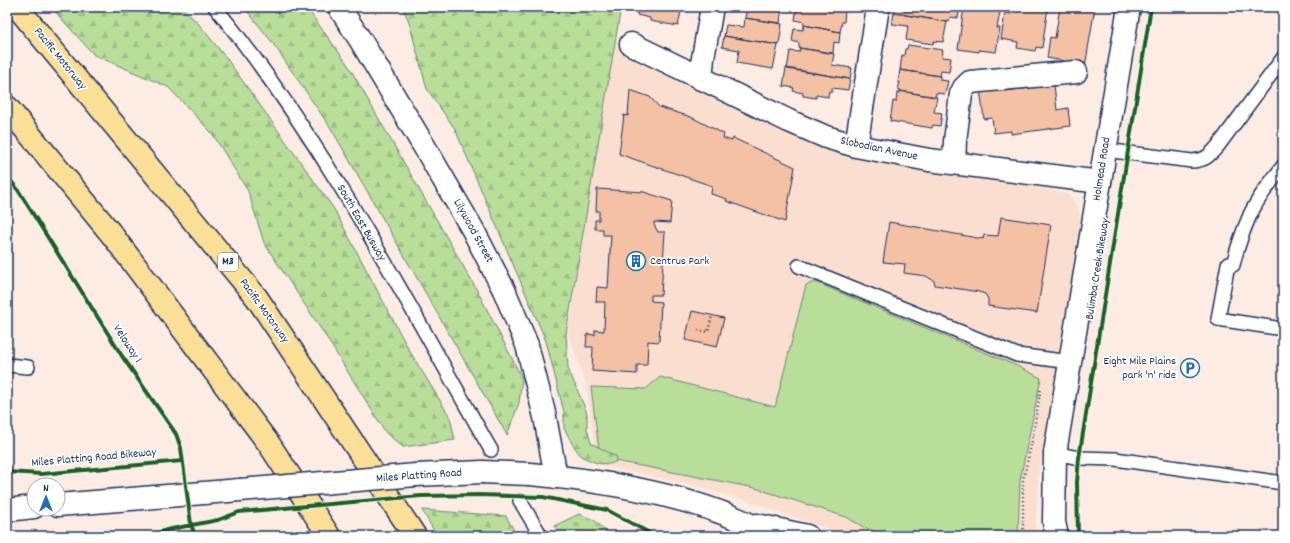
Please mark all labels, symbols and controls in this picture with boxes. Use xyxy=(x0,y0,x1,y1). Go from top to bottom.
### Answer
street label: Pacific Motorway xyxy=(29,24,91,95)
street label: Slobodian Avenue xyxy=(839,133,919,165)
street label: Holmead Road xyxy=(1089,136,1115,202)
street label: South East Busway xyxy=(332,182,390,265)
street label: Lilywood Street xyxy=(448,196,498,267)
street label: Bulimba Creek Bikeway xyxy=(1082,216,1115,321)
building icon: Centrus Park xyxy=(625,250,647,272)
road number: M3 xyxy=(218,253,238,271)
place label: Centrus Park xyxy=(650,253,709,270)
street label: Pacific Motorway xyxy=(235,275,294,348)
street label: Veloway 1 xyxy=(108,321,146,367)
place label: Eight Mile Plains park 'n' ride xyxy=(1104,353,1176,384)
parking icon: Eight Mile Plains park 'n' ride xyxy=(1179,357,1201,379)
street label: Miles Platting Road Bikeway xyxy=(31,444,158,472)
street label: Miles Platting Road xyxy=(375,465,463,487)
north arrow xyxy=(26,477,66,517)
text: N xyxy=(43,481,49,497)

